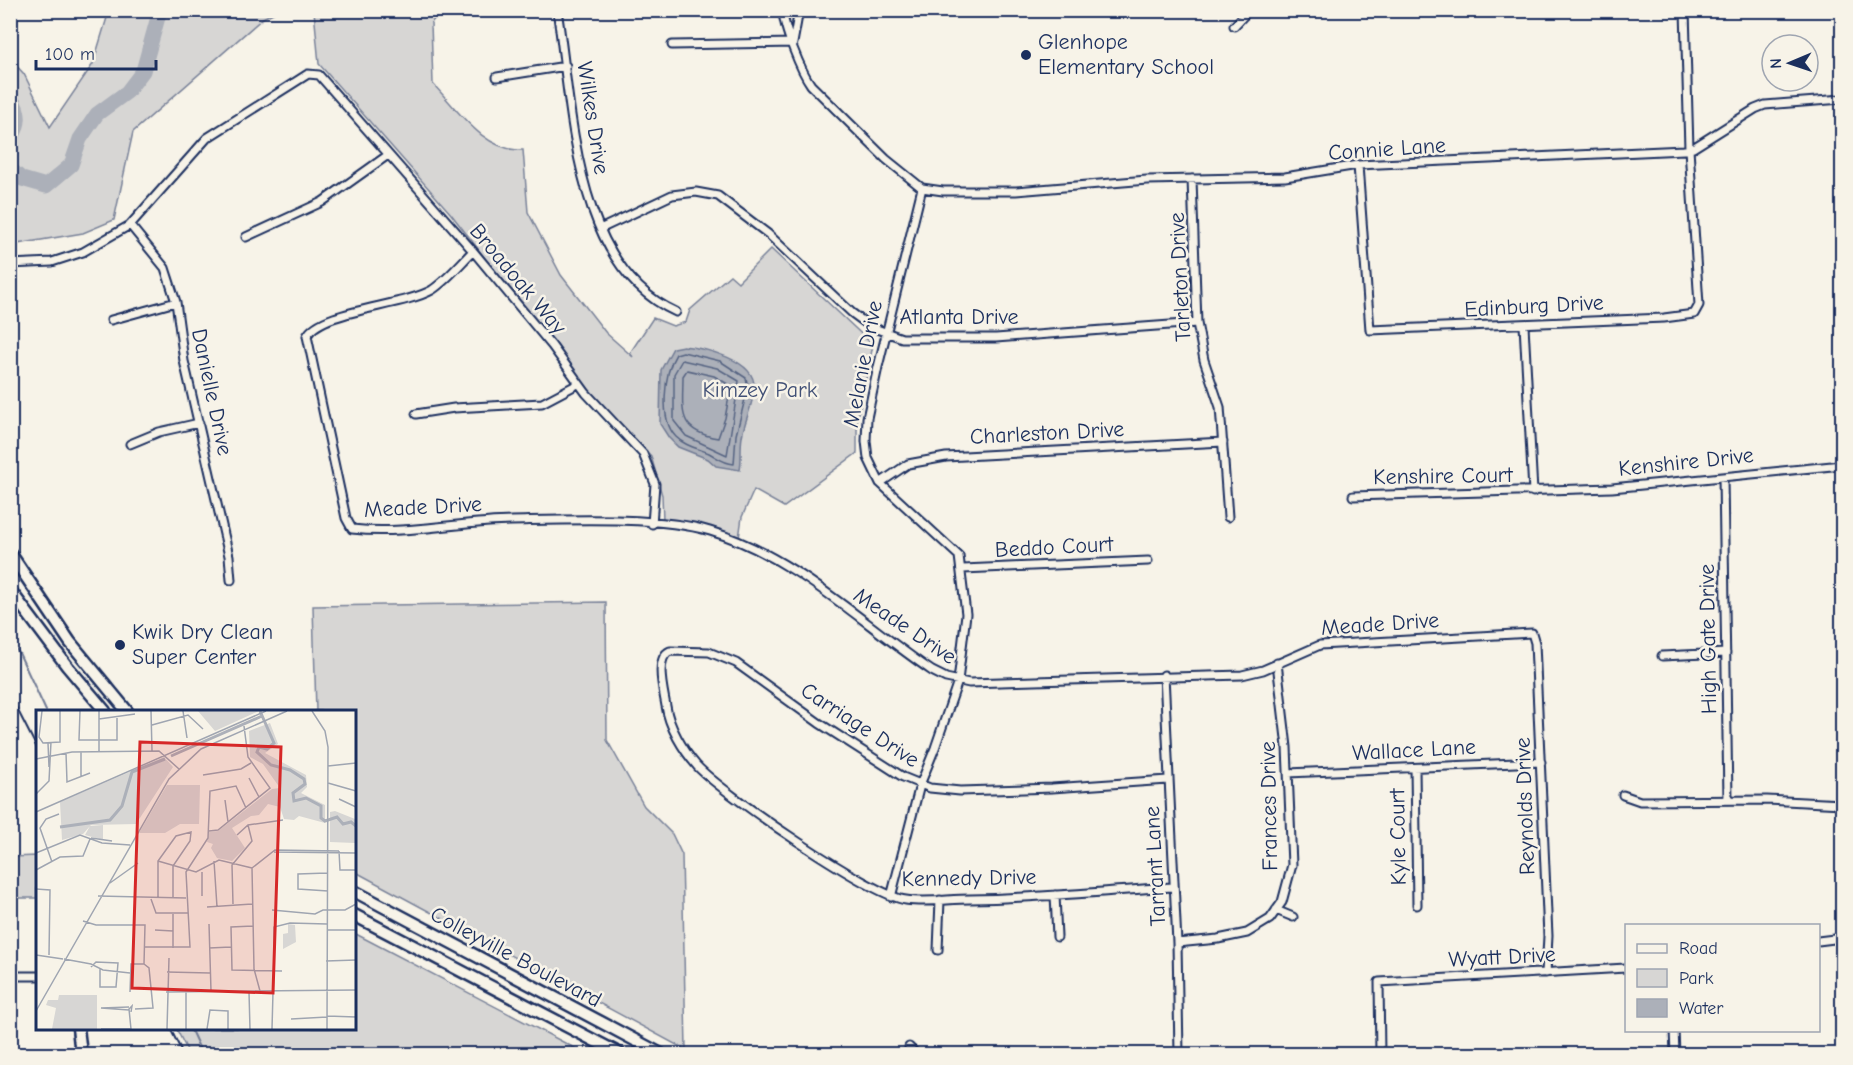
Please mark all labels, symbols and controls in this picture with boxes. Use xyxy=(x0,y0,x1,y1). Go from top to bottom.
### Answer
place label: Glenhope Elementary School xyxy=(1038,29,1214,80)
scale bar xyxy=(36,33,156,71)
north arrow xyxy=(1760,33,1820,93)
text: 100 m xyxy=(45,44,95,65)
marker: Glenhope Elementary School xyxy=(1019,48,1033,62)
text: N xyxy=(1767,58,1785,69)
street label: Wilkes Drive xyxy=(571,60,615,176)
street label: Connie Lane xyxy=(1327,132,1447,166)
street label: Tarleton Drive xyxy=(1164,212,1196,342)
street label: Broadoak Way xyxy=(464,218,572,340)
street label: Edinburg Drive xyxy=(1464,289,1604,323)
street label: Melanie Drive xyxy=(838,298,888,430)
street label: Atlanta Drive xyxy=(899,304,1019,330)
street label: Danielle Drive xyxy=(186,326,238,458)
park label: Kimzey Park xyxy=(703,377,818,403)
street label: Charleston Drive xyxy=(969,416,1125,450)
street label: Kenshire Drive xyxy=(1617,442,1755,482)
street label: Kenshire Court xyxy=(1373,462,1514,490)
street label: Meade Drive xyxy=(363,491,483,523)
street label: Beddo Court xyxy=(994,531,1114,563)
street label: High Gate Drive xyxy=(1694,564,1722,714)
street label: Meade Drive xyxy=(849,582,961,670)
street label: Meade Drive xyxy=(1320,607,1440,641)
place label: Kwik Dry Clean Super Center xyxy=(132,619,273,670)
marker: Kwik Dry Clean Super Center xyxy=(113,638,127,652)
street label: Carriage Drive xyxy=(796,677,924,773)
inset map xyxy=(36,710,356,1029)
street label: Wallace Lane xyxy=(1351,734,1477,766)
street label: Reynolds Drive xyxy=(1510,737,1540,875)
street label: Frances Drive xyxy=(1255,741,1283,871)
street label: Kyle Court xyxy=(1384,788,1412,886)
street label: Tarrant Lane xyxy=(1139,805,1171,927)
street label: Kennedy Drive xyxy=(901,864,1037,892)
street label: Colleyville Boulevard xyxy=(426,901,606,1013)
legend xyxy=(1625,924,1820,1032)
text: Road xyxy=(1679,938,1718,959)
street label: Wyatt Drive xyxy=(1448,941,1556,973)
text: Park xyxy=(1679,968,1714,989)
text: Water xyxy=(1679,998,1724,1019)

